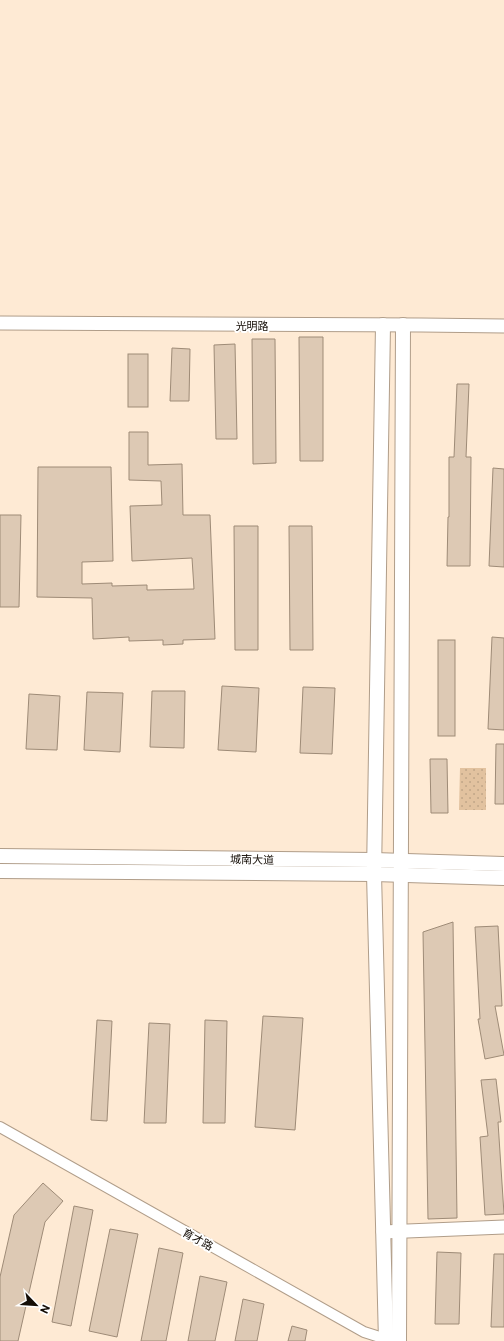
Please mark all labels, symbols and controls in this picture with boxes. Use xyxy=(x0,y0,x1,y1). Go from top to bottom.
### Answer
street label: 光明路 xyxy=(236,319,269,332)
street label: 城南大道 xyxy=(230,852,274,866)
street label: 育才路 xyxy=(180,1225,216,1253)
north arrow xyxy=(16,1285,56,1325)
text: N xyxy=(38,1303,53,1316)

